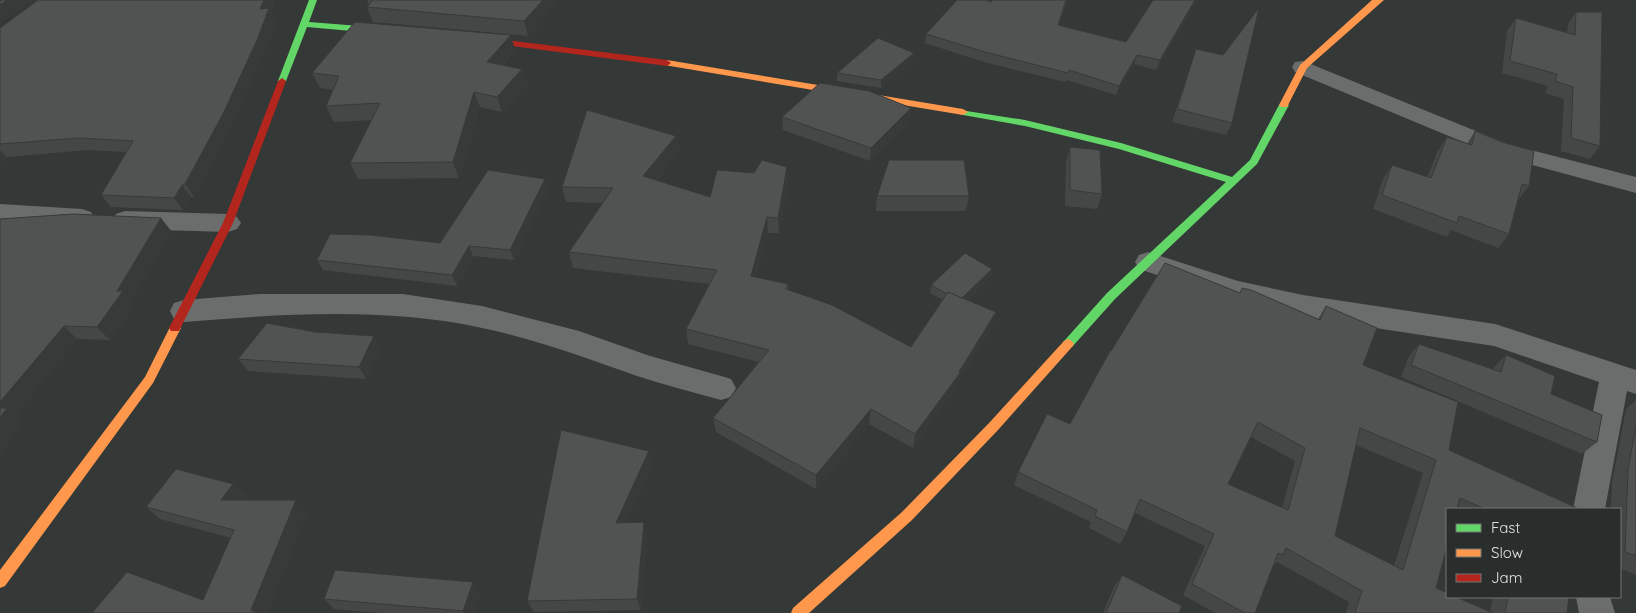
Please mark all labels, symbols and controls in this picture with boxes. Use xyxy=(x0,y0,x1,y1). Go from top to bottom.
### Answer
legend xyxy=(1446,508,1621,598)
text: Fast xyxy=(1491,518,1520,537)
text: Slow xyxy=(1491,543,1523,562)
text: Jam xyxy=(1491,568,1522,587)

